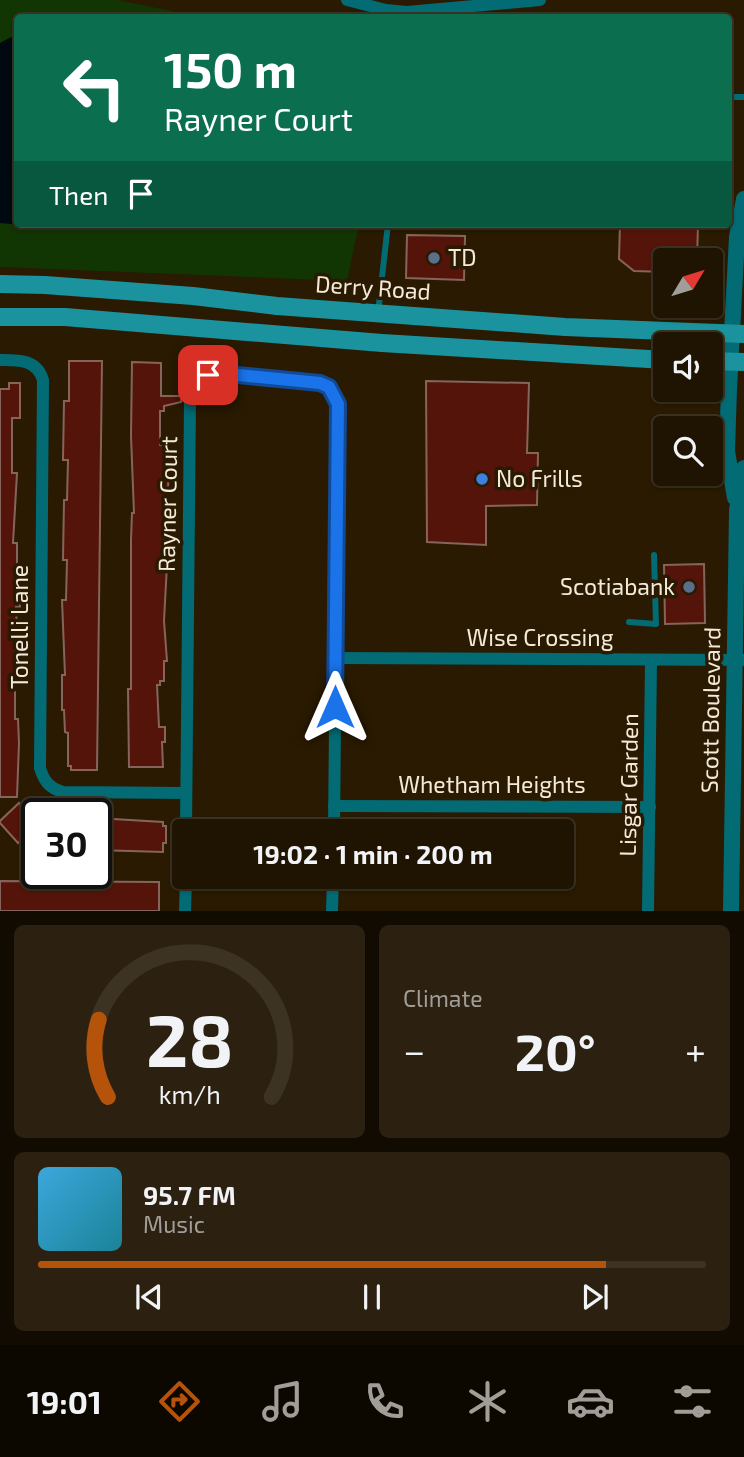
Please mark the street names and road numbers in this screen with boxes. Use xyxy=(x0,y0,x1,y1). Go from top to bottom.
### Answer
street label: Derry Road xyxy=(314,269,432,305)
street label: Rayner Court xyxy=(152,436,182,572)
street label: Tonelli Lane xyxy=(5,565,33,689)
street label: Wise Crossing xyxy=(466,623,614,651)
street label: Scott Boulevard xyxy=(695,627,725,793)
street label: Lisgar Garden xyxy=(613,713,643,857)
street label: Whetham Heights xyxy=(398,770,586,798)

